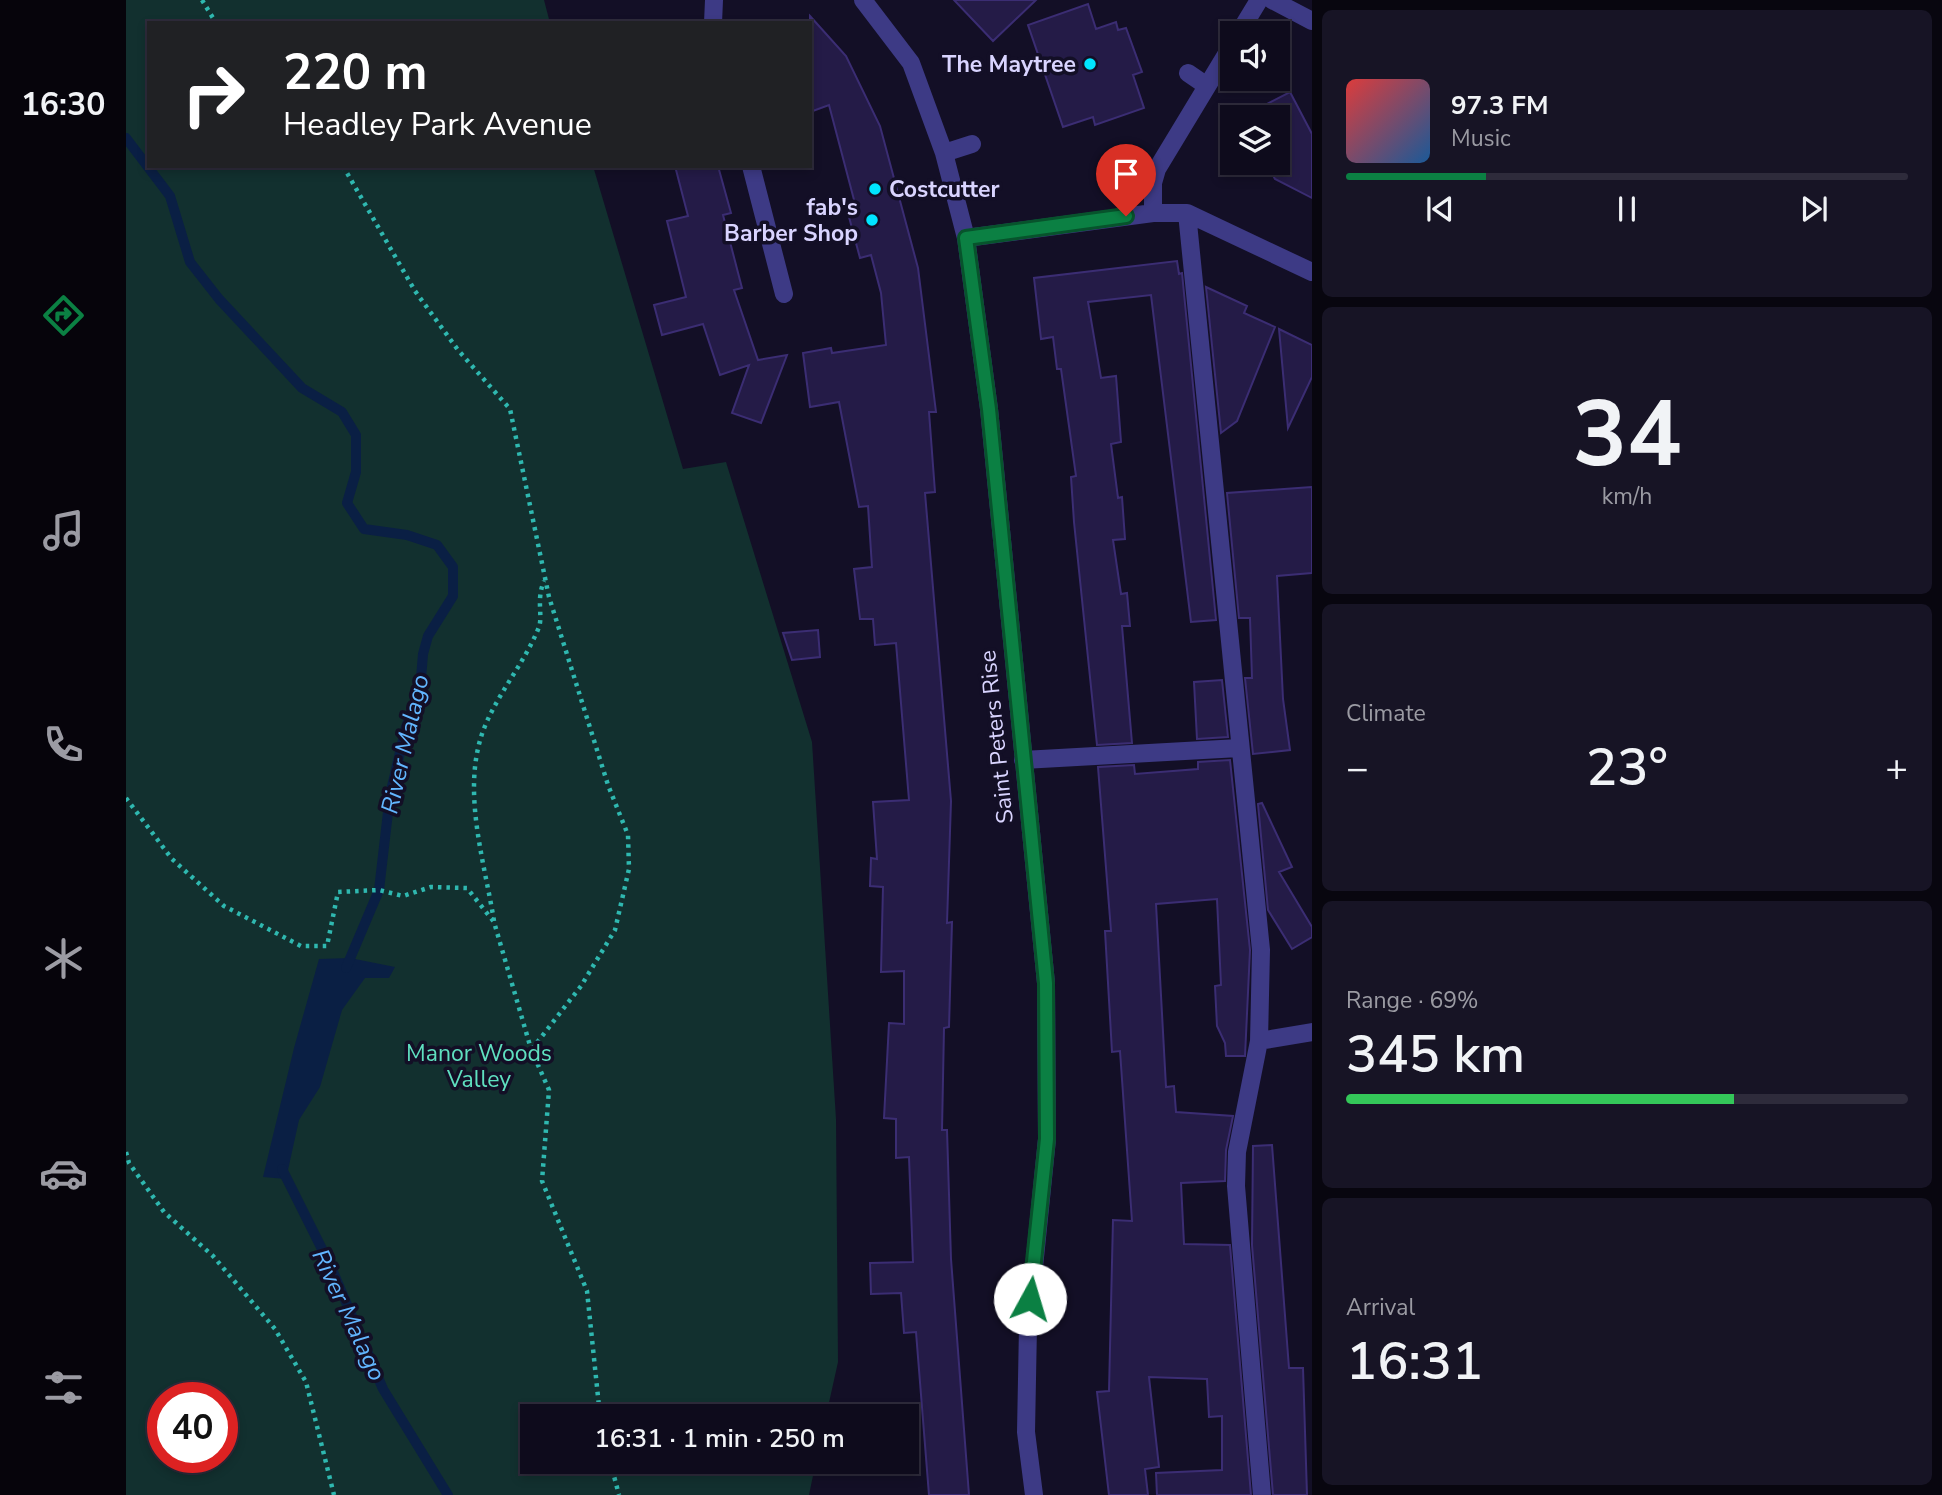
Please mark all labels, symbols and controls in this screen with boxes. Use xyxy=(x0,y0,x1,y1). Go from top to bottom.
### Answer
map controls xyxy=(1220,21,1290,175)
button: sound xyxy=(1220,21,1290,91)
text: 220 m xyxy=(283,39,427,106)
icon: right xyxy=(168,49,259,140)
place label: The Maytree xyxy=(942,49,1076,80)
marker: The Maytree xyxy=(1082,56,1098,72)
text: 16:30 xyxy=(21,83,105,126)
text: 97.3 FM xyxy=(1451,88,1548,123)
text: Headley Park Avenue xyxy=(283,103,592,146)
button: layers xyxy=(1220,105,1290,175)
text: Music xyxy=(1451,123,1511,154)
pin xyxy=(1096,144,1156,216)
icon: arrive xyxy=(1107,155,1145,193)
place label: Costcutter xyxy=(889,174,999,205)
marker: Costcutter xyxy=(867,181,883,197)
icon: previous xyxy=(1421,190,1459,228)
icon: pause xyxy=(1608,190,1646,228)
icon: next xyxy=(1795,190,1833,228)
place label: fab's Barber Shop xyxy=(724,192,858,249)
marker: fab's Barber Shop xyxy=(864,212,880,228)
icon: directions xyxy=(39,291,88,340)
text: 34 xyxy=(1572,373,1682,497)
text: km/h xyxy=(1602,481,1652,512)
icon: music xyxy=(39,506,88,555)
street label: Saint Peters Rise xyxy=(972,649,1021,825)
water label: River Malago xyxy=(373,671,437,817)
text: Climate xyxy=(1346,698,1426,729)
icon: phone xyxy=(39,720,88,769)
text: 23° xyxy=(1586,732,1668,803)
text: − xyxy=(1346,743,1369,794)
text: + xyxy=(1885,743,1908,794)
icon: climate xyxy=(39,934,88,983)
text: Range · 69% xyxy=(1346,985,1478,1016)
text: 345 km xyxy=(1346,1019,1525,1090)
park label: Manor Woods Valley xyxy=(406,1038,552,1095)
icon: car xyxy=(39,1149,88,1198)
water label: River Malago xyxy=(305,1244,393,1386)
position arrow xyxy=(993,1262,1067,1336)
text: Arrival xyxy=(1346,1292,1415,1323)
text: 16:31 xyxy=(1346,1326,1483,1397)
icon: filters xyxy=(39,1363,88,1412)
speed limit sign: 40 xyxy=(147,1382,238,1473)
text: 16:31 · 1 min · 250 m xyxy=(594,1421,845,1456)

